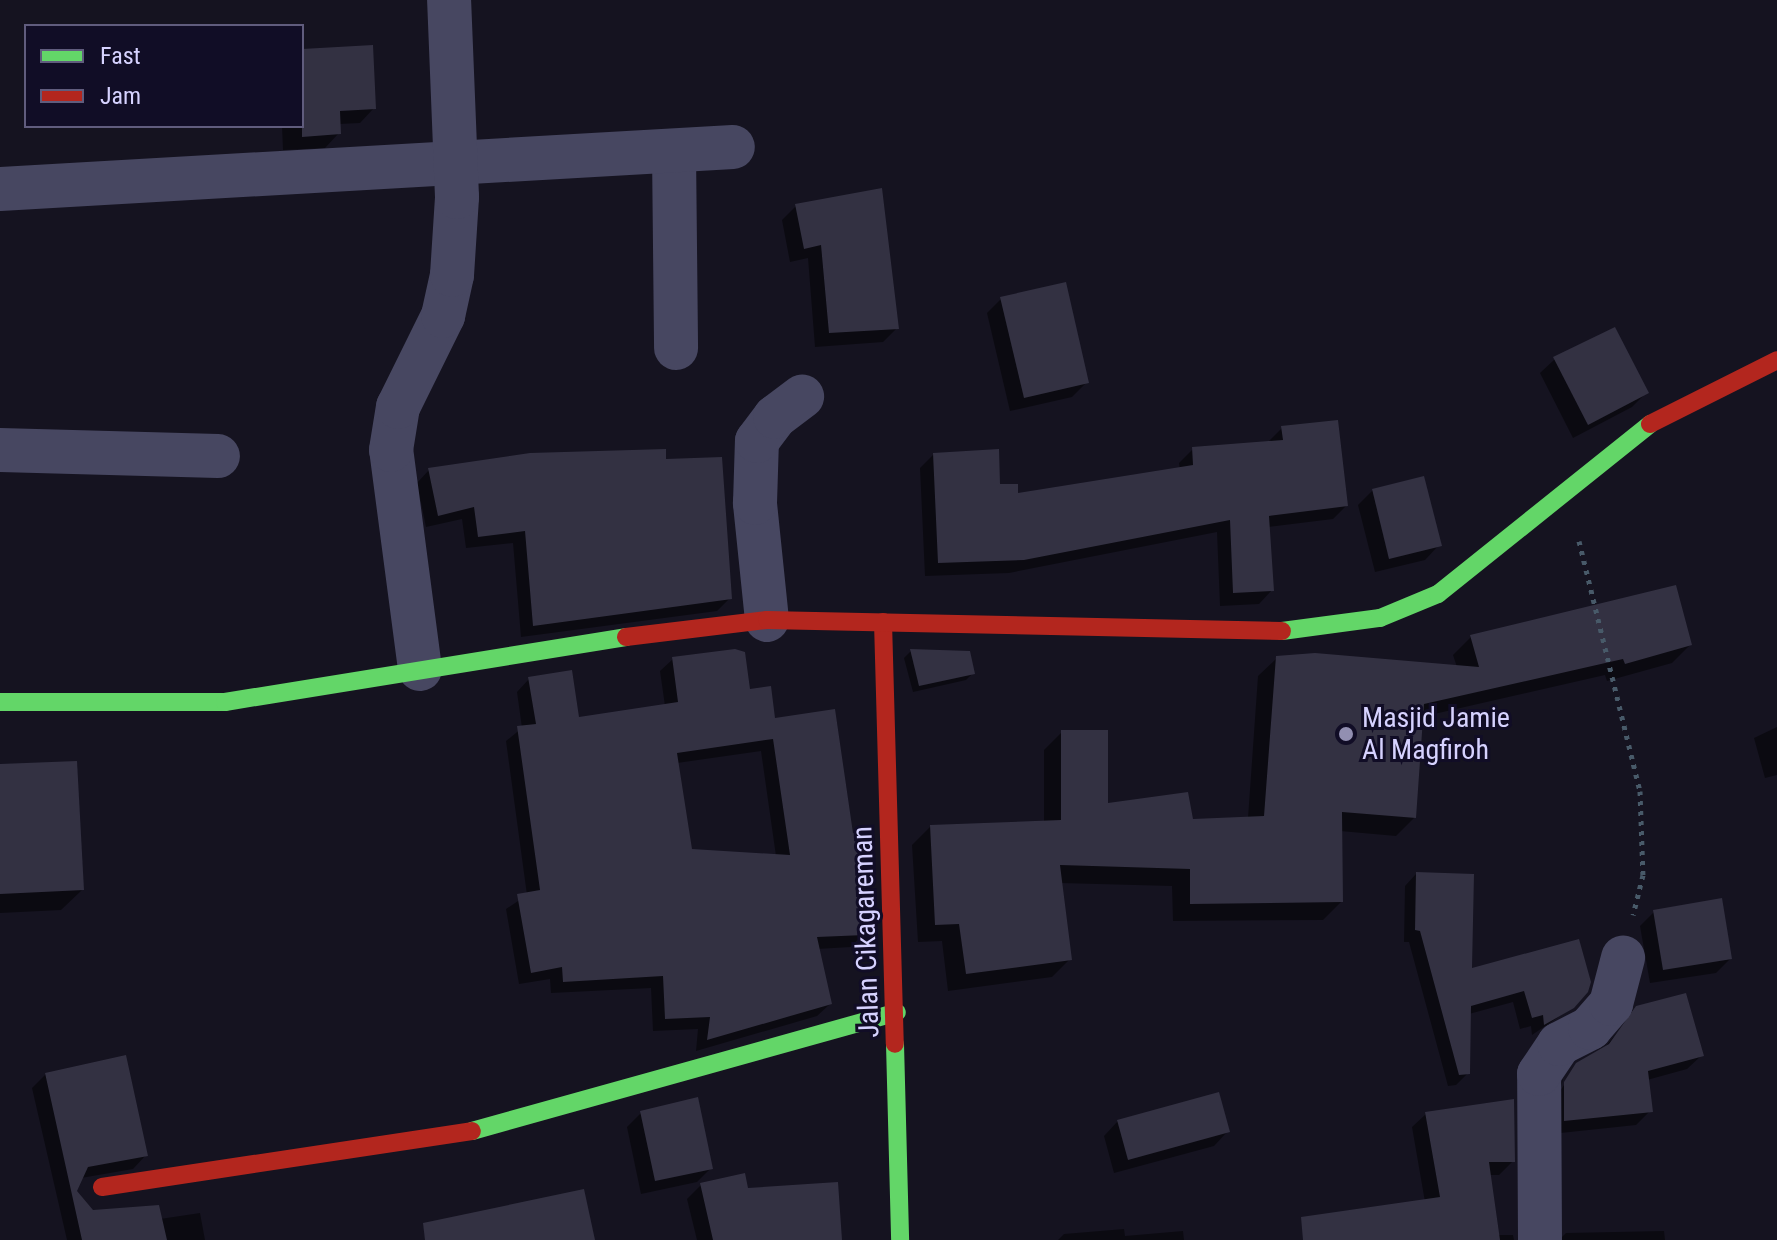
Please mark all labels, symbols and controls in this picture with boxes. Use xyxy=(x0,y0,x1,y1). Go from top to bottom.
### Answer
legend xyxy=(24,24,304,128)
text: Fast xyxy=(100,42,141,70)
text: Jam xyxy=(100,82,141,110)
place label: Masjid Jamie Al Magfiroh xyxy=(1362,701,1510,767)
marker: Masjid Jamie Al Magfiroh xyxy=(1337,725,1355,743)
street label: Jalan Cikagareman xyxy=(846,826,886,1038)

